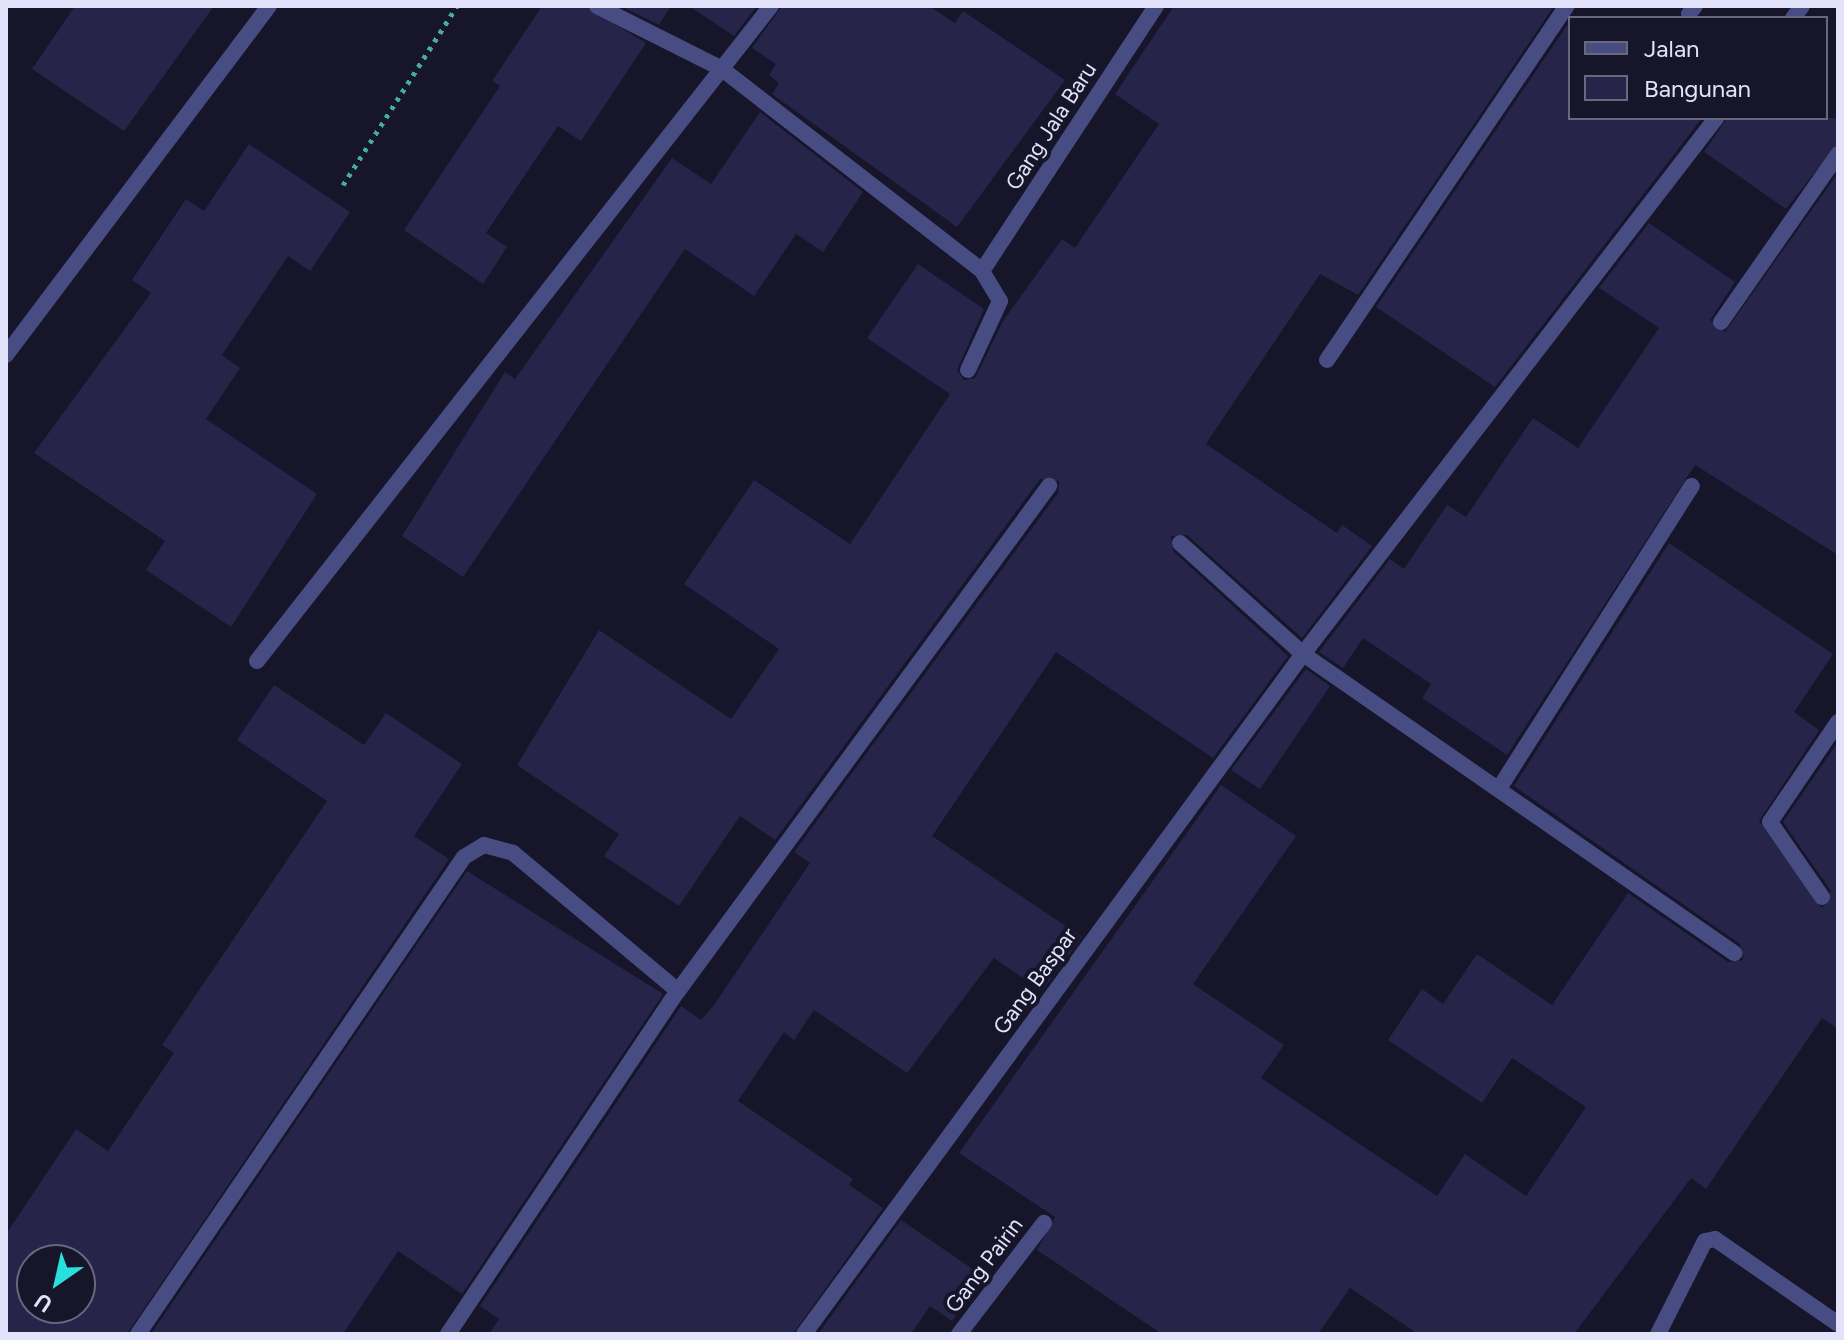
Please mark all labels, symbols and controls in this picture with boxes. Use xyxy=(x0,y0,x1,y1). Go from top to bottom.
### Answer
legend xyxy=(1568,16,1828,120)
text: Jalan xyxy=(1644,34,1700,63)
street label: Gang Jala Baru xyxy=(1000,57,1102,195)
text: Bangunan xyxy=(1644,74,1751,103)
street label: Gang Baspar xyxy=(988,923,1082,1039)
street label: Gang Pairin xyxy=(940,1212,1028,1318)
north arrow xyxy=(16,1244,96,1324)
text: U xyxy=(29,1287,57,1318)

